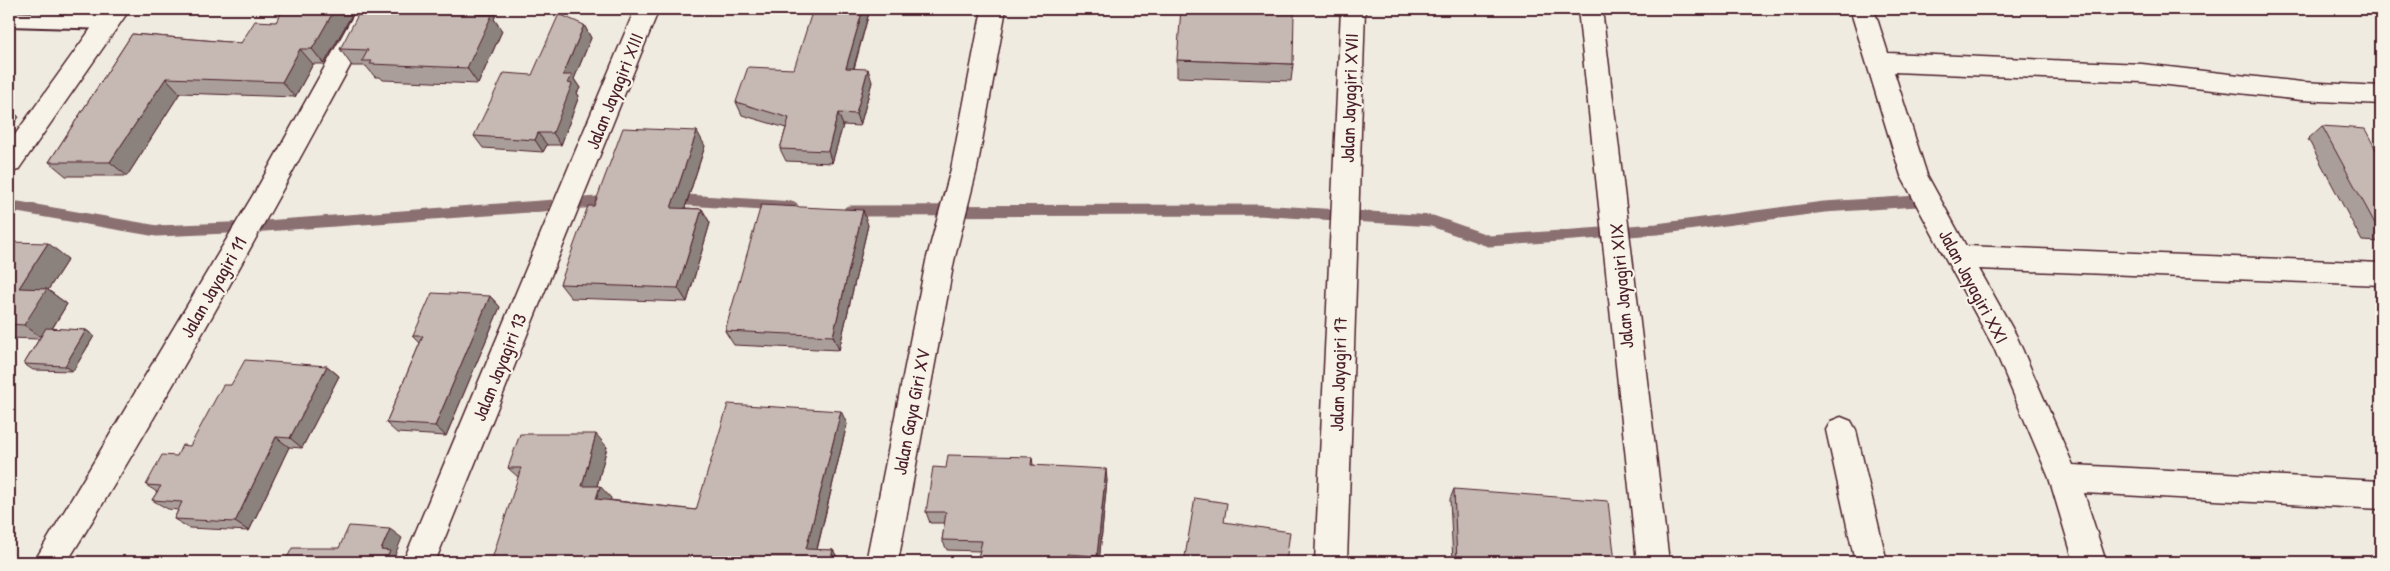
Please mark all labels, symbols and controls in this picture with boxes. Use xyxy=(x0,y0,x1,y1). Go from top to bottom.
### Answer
street label: Jalan Jayagiri XIII xyxy=(579,29,649,153)
street label: Jalan Jayagiri XVII xyxy=(1334,33,1364,163)
street label: Jalan Jayagiri XIX xyxy=(1603,222,1639,350)
street label: Jalan Jayagiri XXI xyxy=(1933,224,2015,348)
street label: Jalan Jayagiri 11 xyxy=(174,232,252,342)
street label: Jalan Jayagiri 13 xyxy=(466,309,532,425)
street label: Jalan Jayagiri 17 xyxy=(1323,316,1353,432)
street label: Jalan Gaya Giri XV xyxy=(886,346,936,477)

